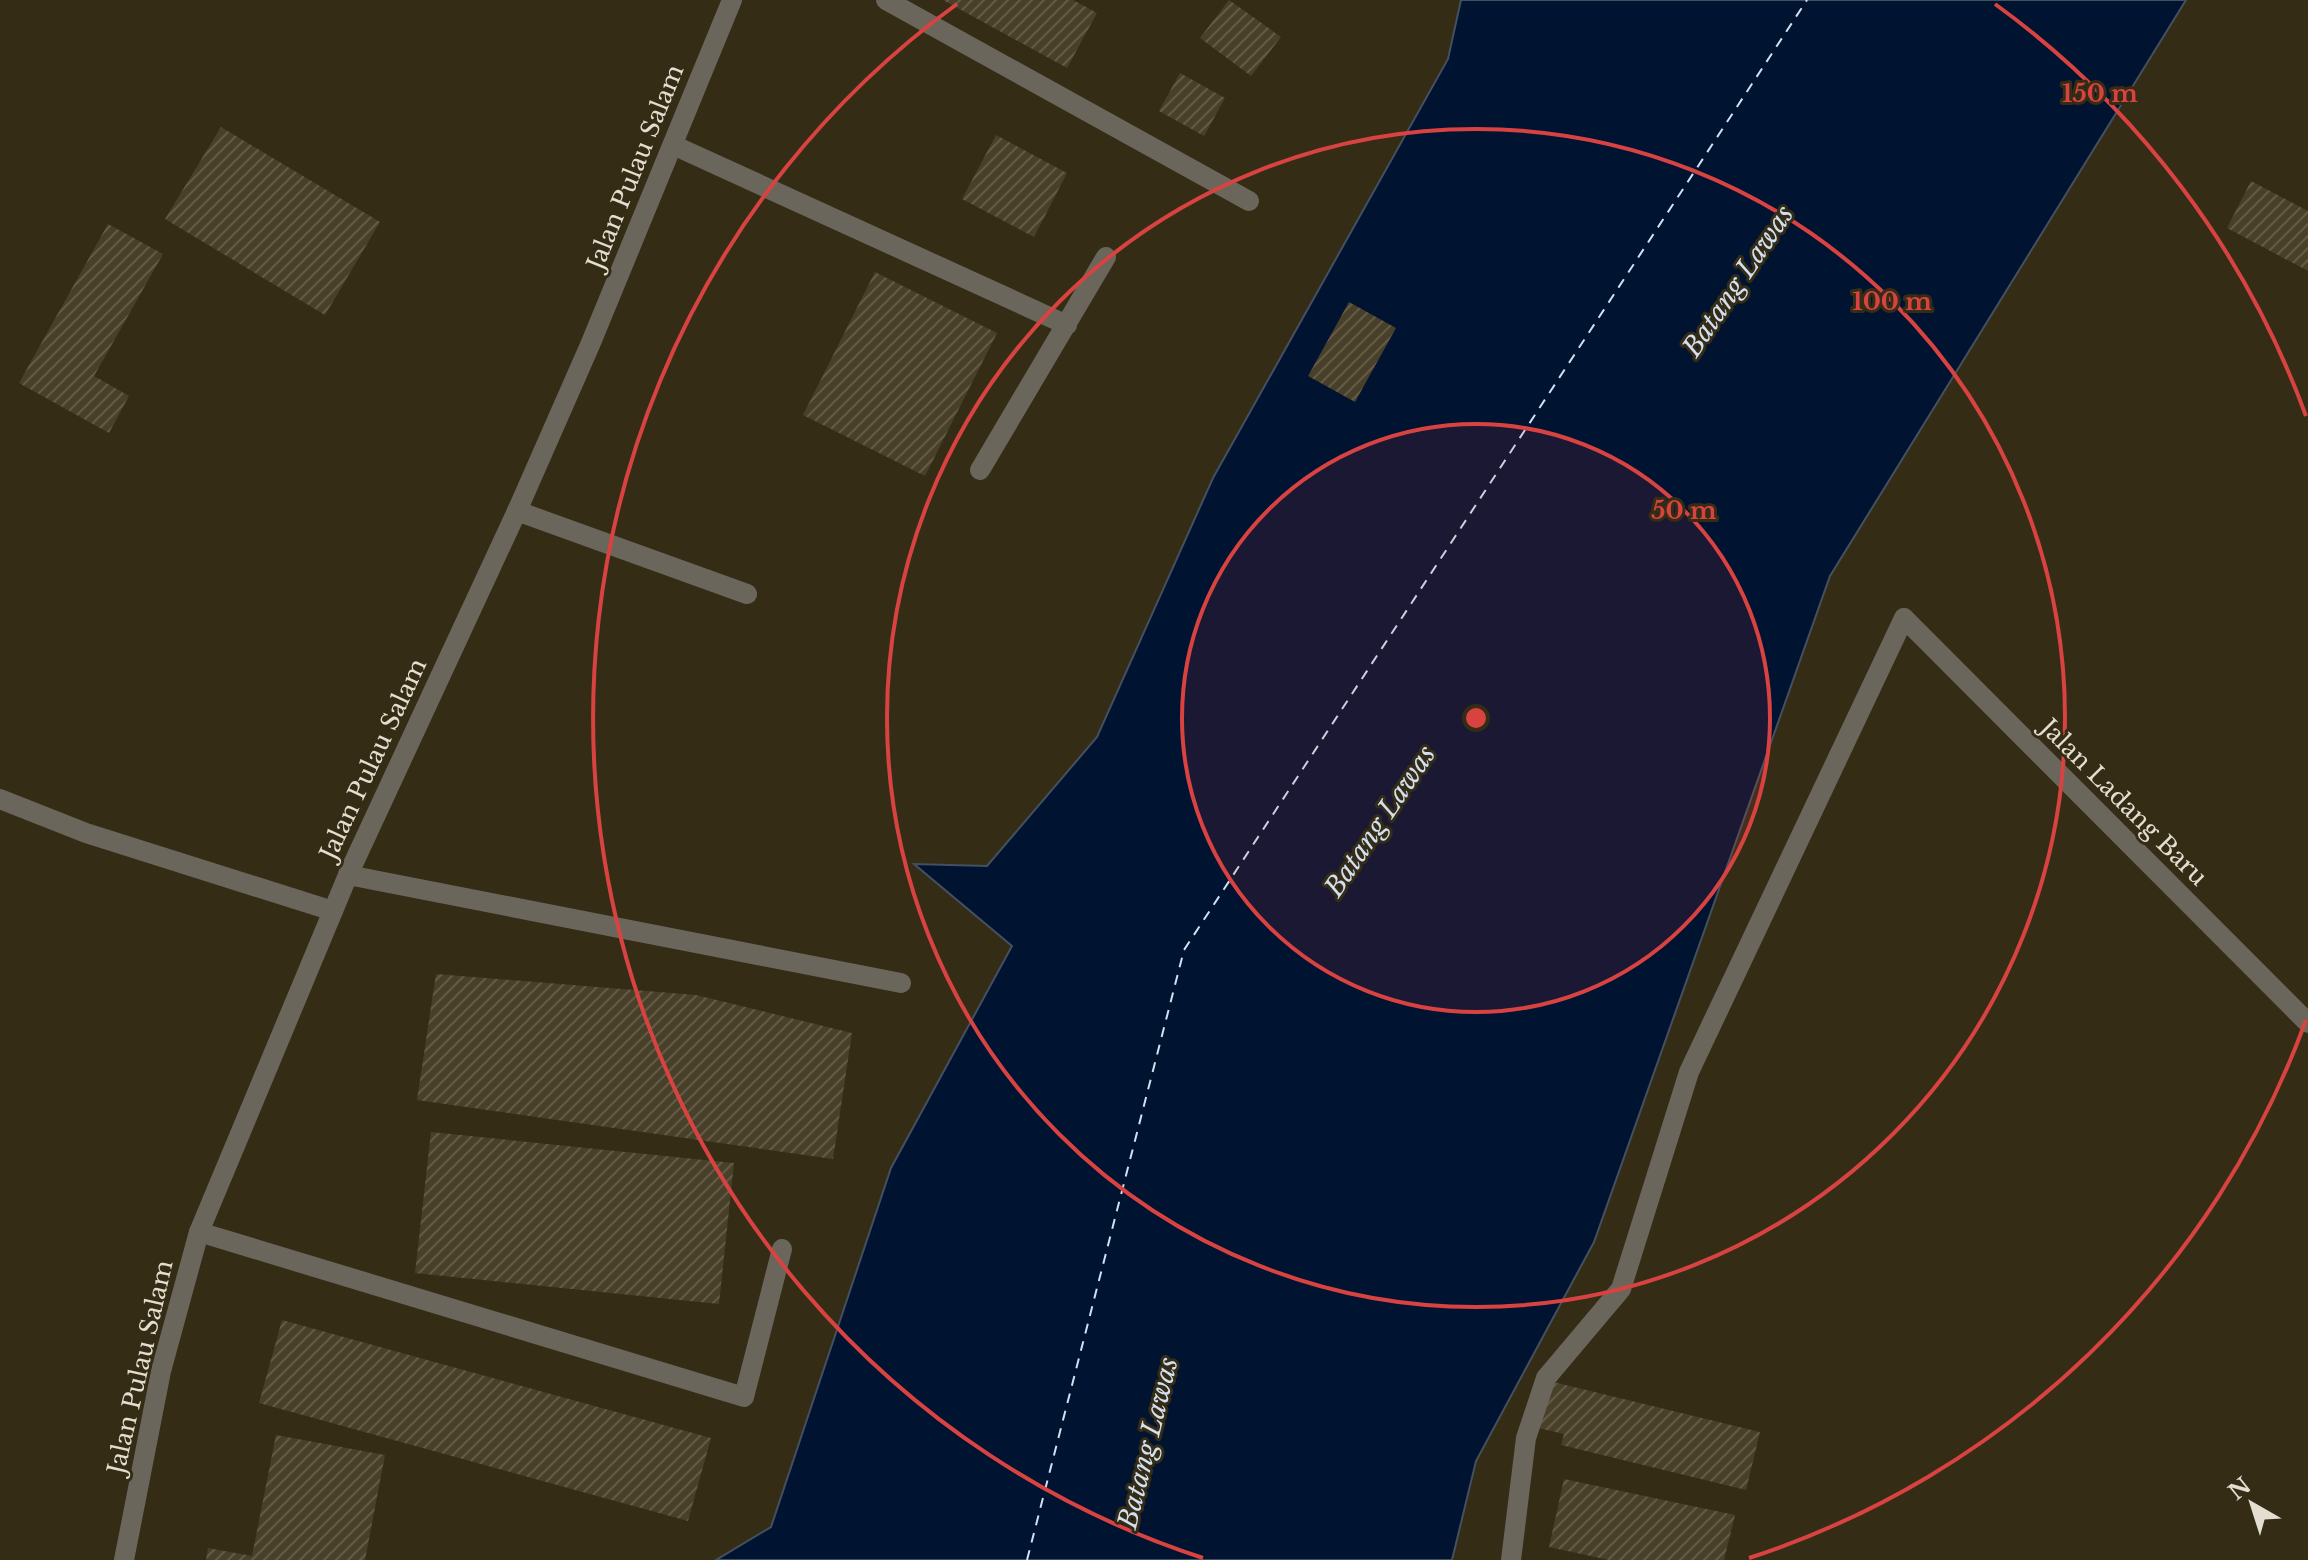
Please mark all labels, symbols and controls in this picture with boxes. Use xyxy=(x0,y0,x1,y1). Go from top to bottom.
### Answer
street label: Jalan Pulau Salam xyxy=(579,60,690,277)
text: 150 m xyxy=(2062,79,2138,108)
water label: Batang Lawas xyxy=(1675,199,1800,363)
text: 100 m xyxy=(1852,287,1932,316)
text: 50 m xyxy=(1651,496,1717,525)
street label: Jalan Pulau Salam xyxy=(312,654,432,867)
centre of rings xyxy=(1462,704,1490,732)
street label: Jalan Ladang Baru xyxy=(2033,711,2213,891)
water label: Batang Lawas xyxy=(1317,739,1442,903)
street label: Jalan Pulau Salam xyxy=(101,1257,179,1480)
water label: Batang Lawas xyxy=(1111,1354,1185,1533)
north arrow xyxy=(2212,1464,2292,1544)
text: N xyxy=(2223,1472,2257,1506)

